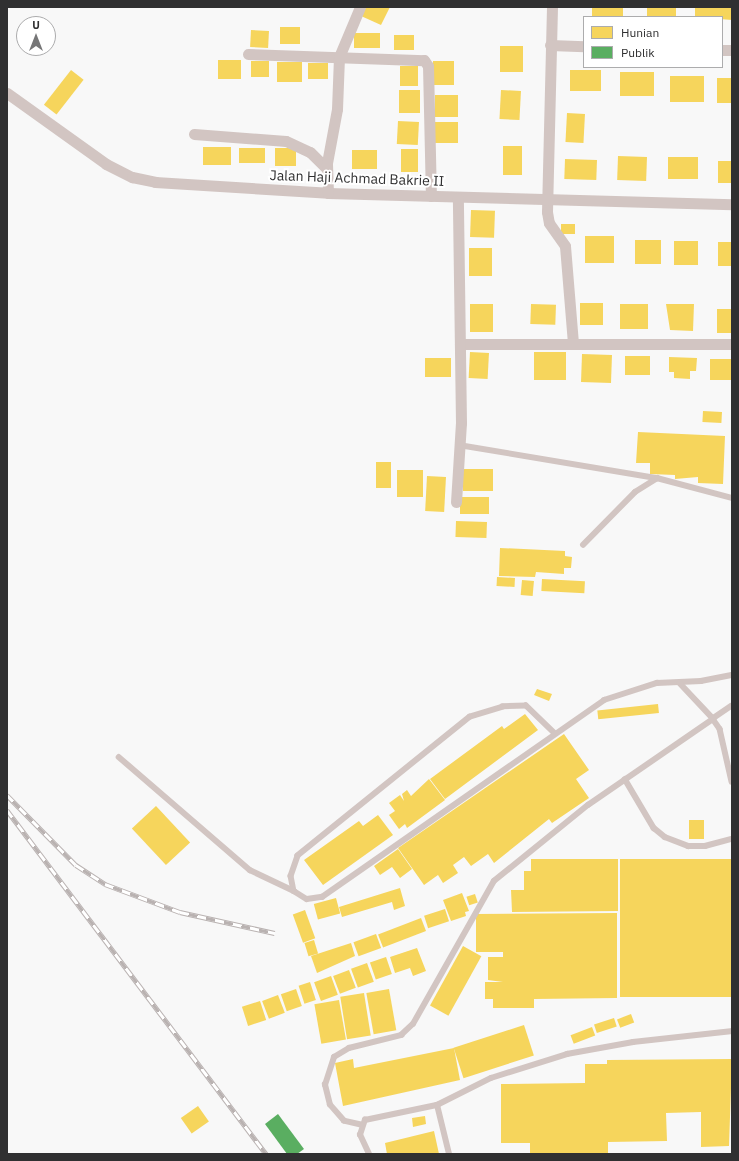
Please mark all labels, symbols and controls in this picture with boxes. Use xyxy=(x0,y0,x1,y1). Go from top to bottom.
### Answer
north arrow xyxy=(16,16,56,56)
legend xyxy=(583,16,723,68)
text: U xyxy=(32,18,40,32)
text: Hunian xyxy=(621,25,659,40)
text: Publik xyxy=(621,45,655,60)
street label: Jalan Haji Achmad Bakrie II xyxy=(269,167,445,189)

